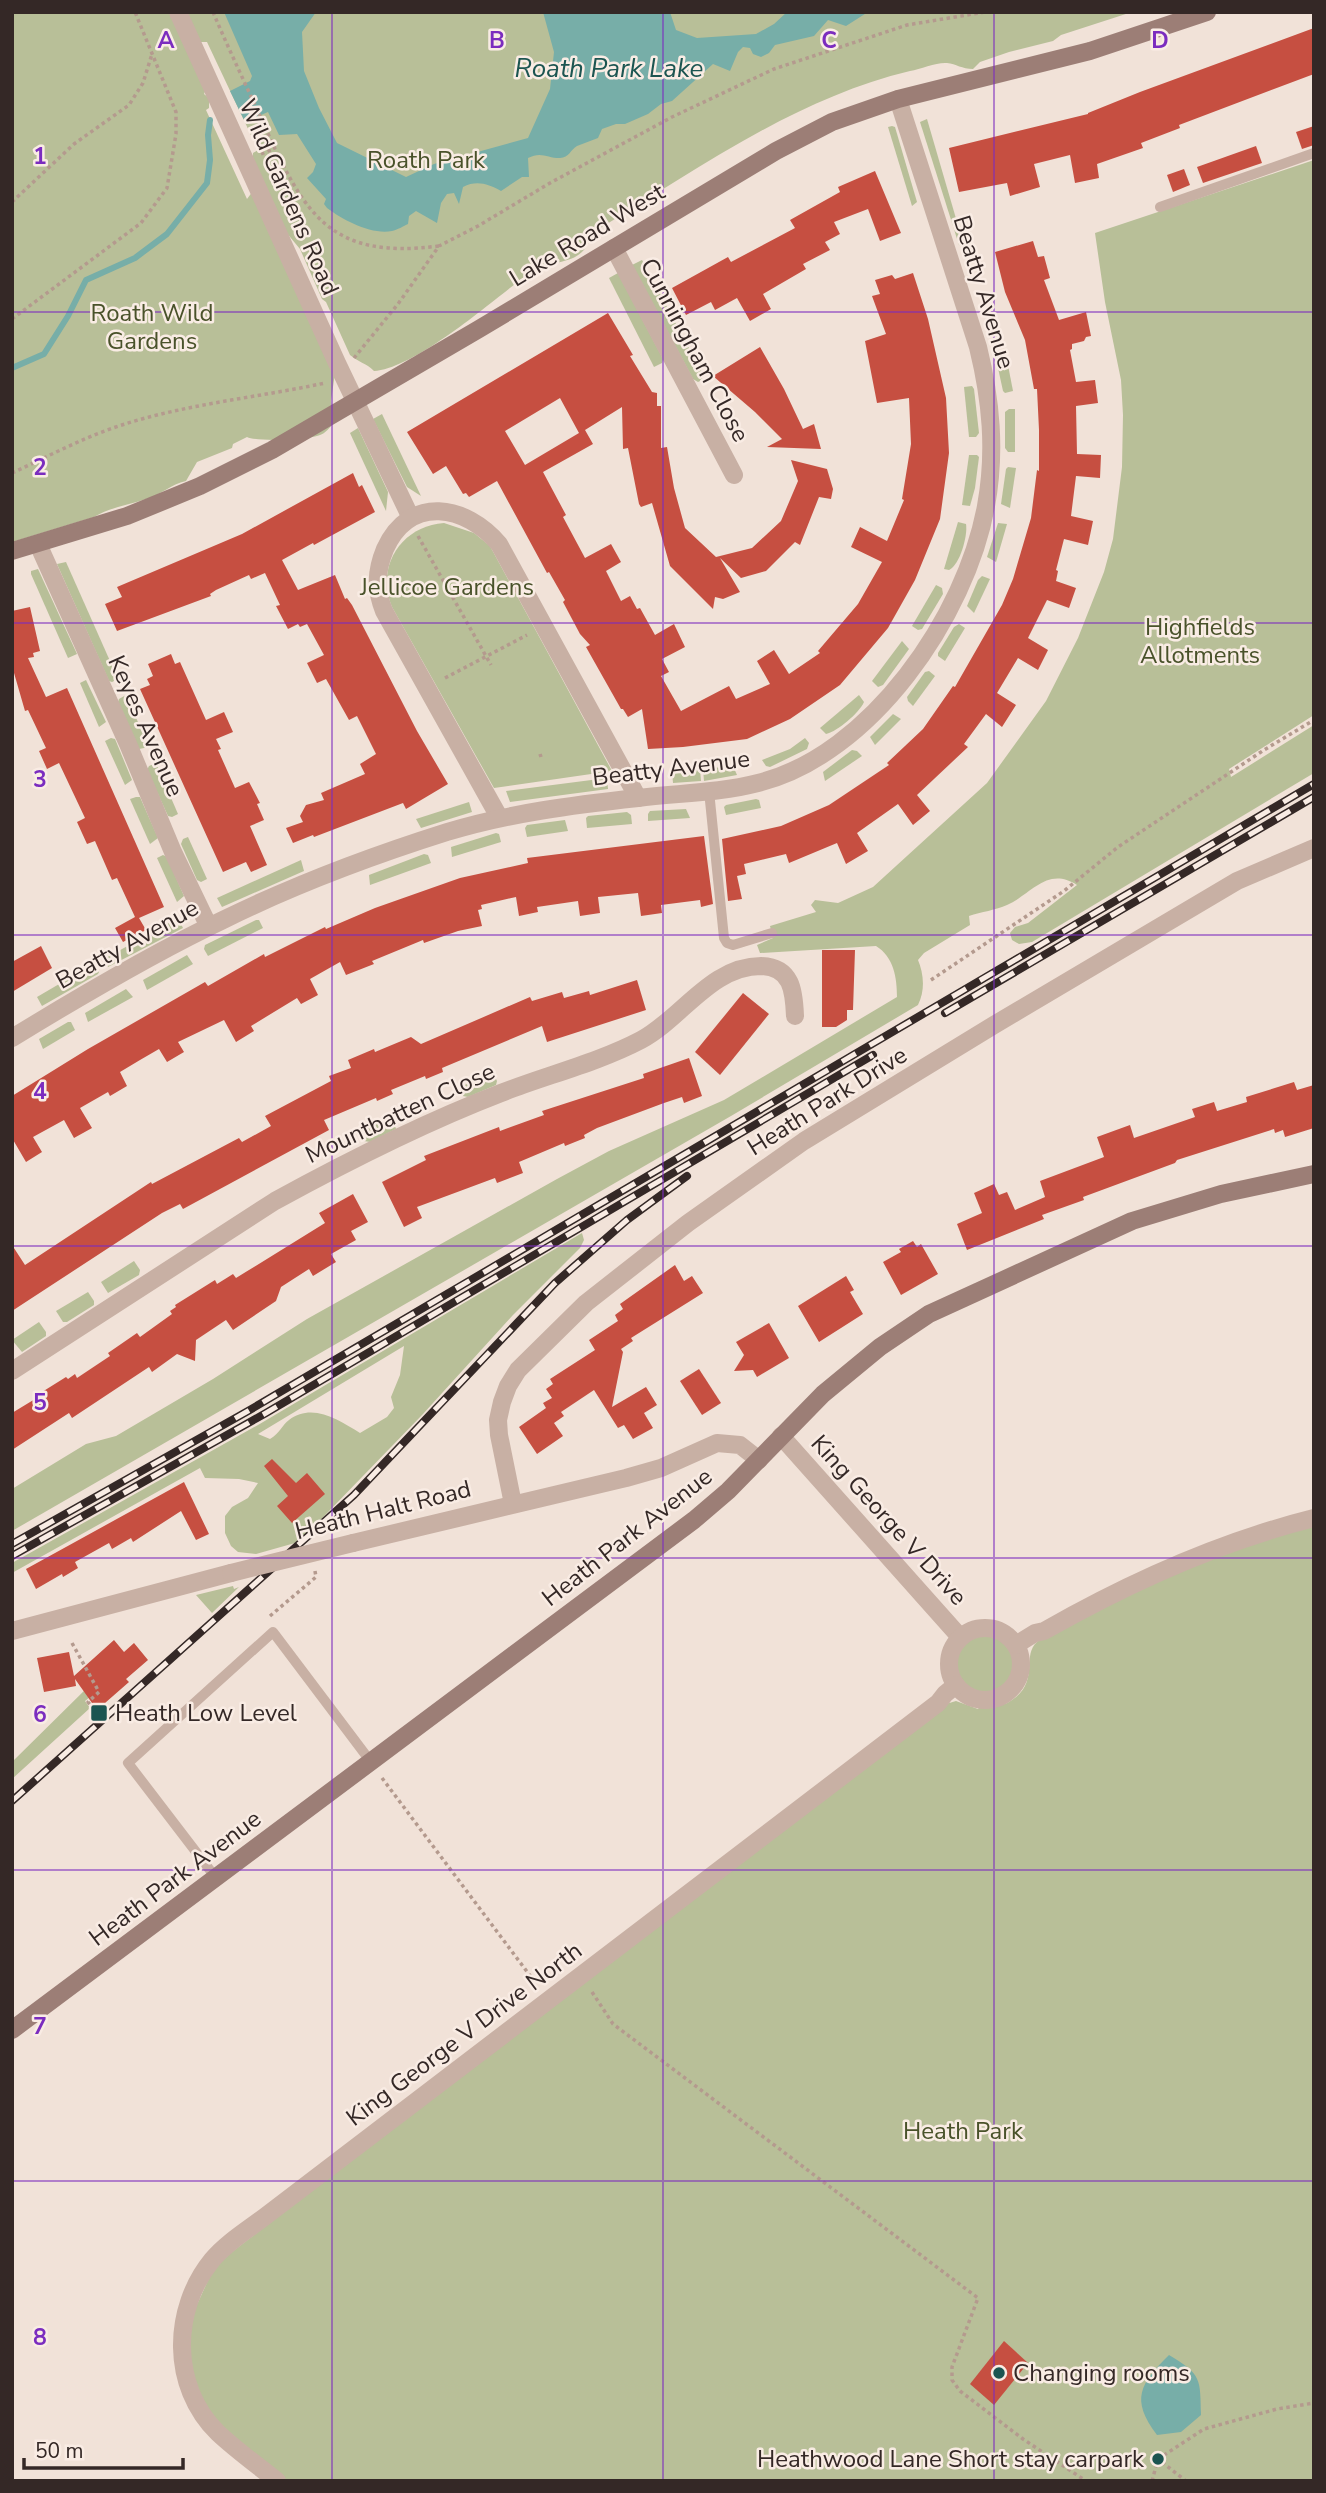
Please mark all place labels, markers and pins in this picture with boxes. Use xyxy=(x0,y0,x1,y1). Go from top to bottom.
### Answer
place label: Heath Low Level xyxy=(115,1697,297,1729)
marker: Heath Low Level xyxy=(89,1703,109,1723)
place label: Changing rooms xyxy=(1013,2357,1190,2389)
marker: Changing rooms xyxy=(991,2365,1007,2381)
place label: Heathwood Lane Short stay carpark xyxy=(757,2443,1145,2475)
marker: Heathwood Lane Short stay carpark xyxy=(1150,2451,1166,2467)

